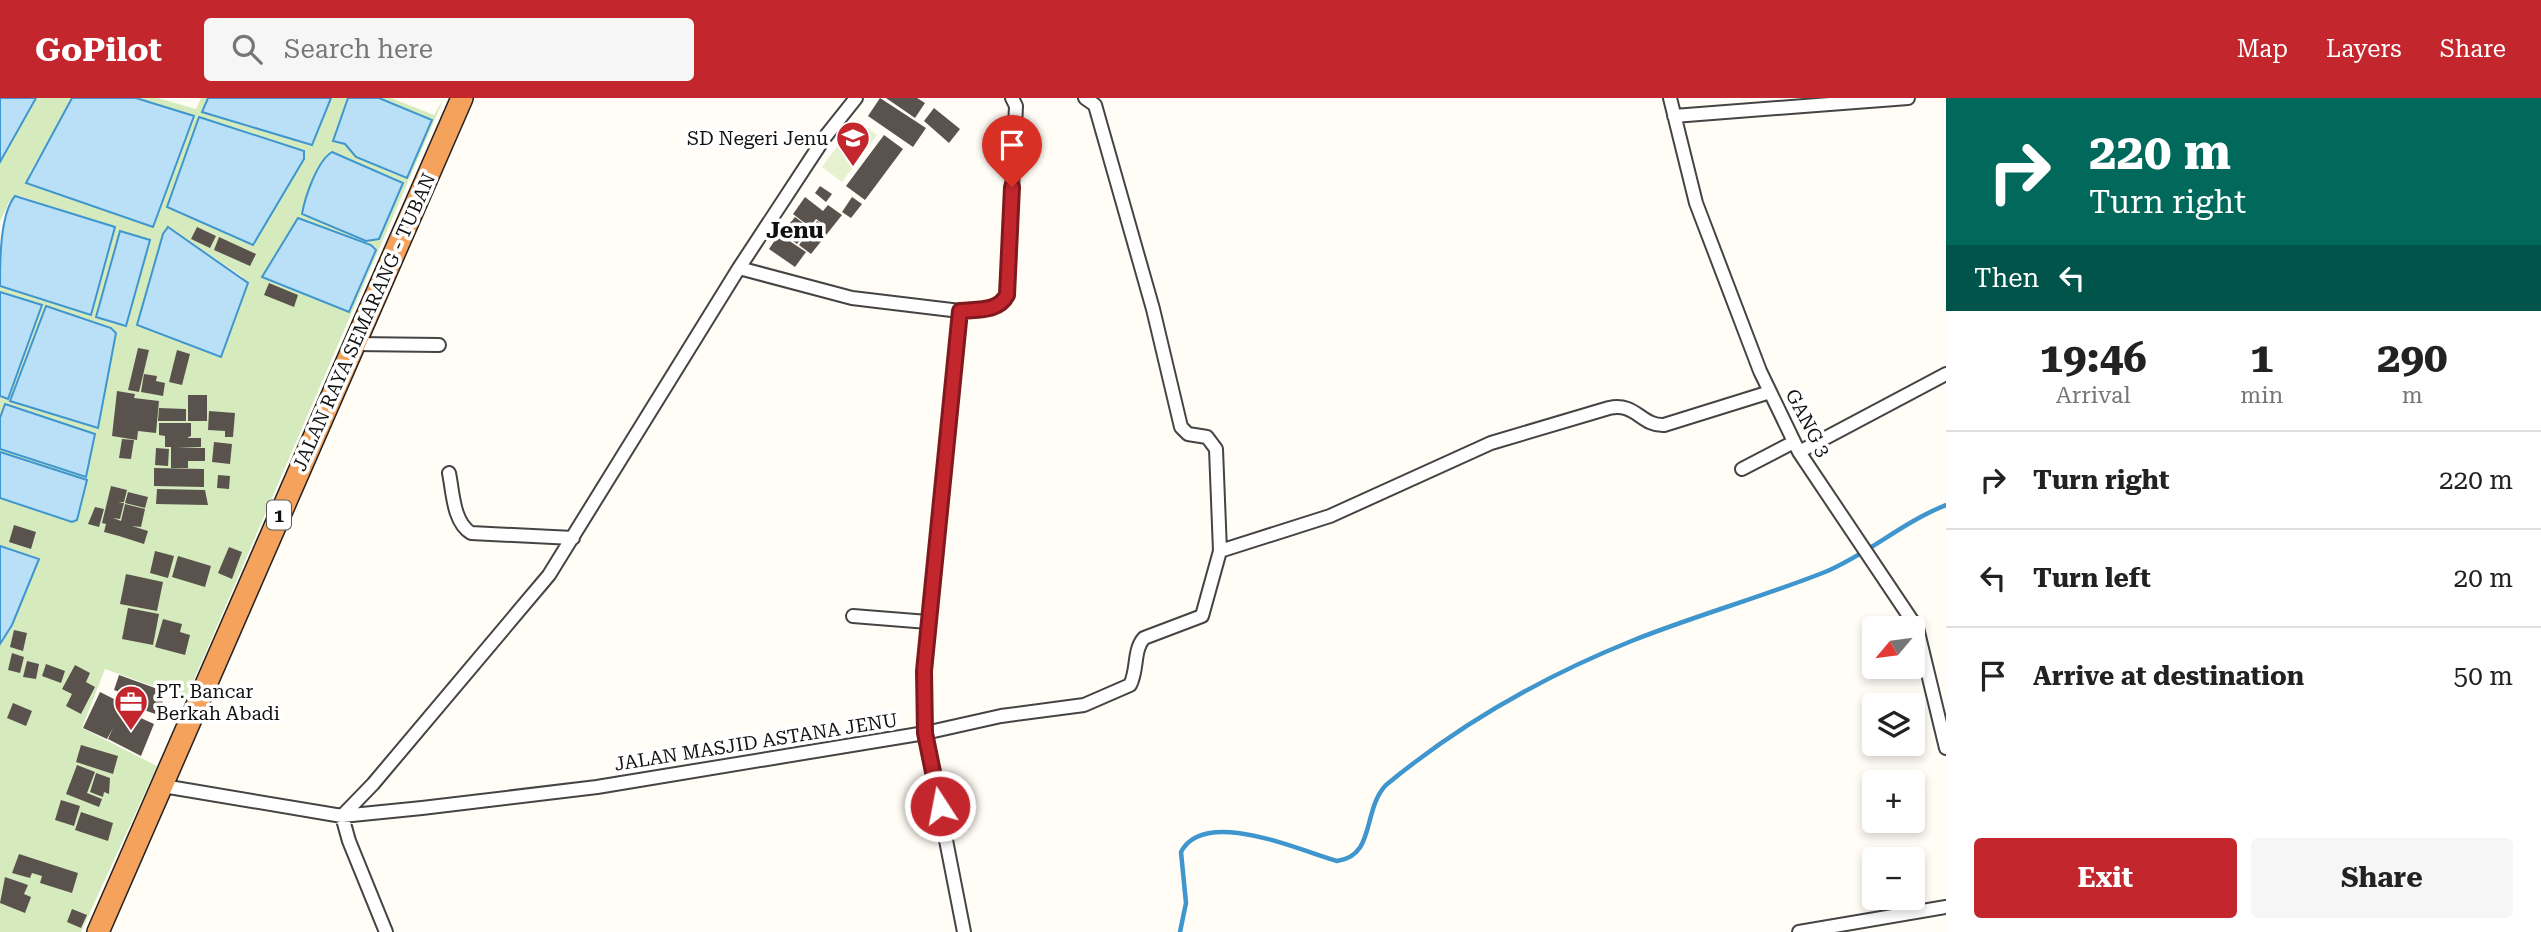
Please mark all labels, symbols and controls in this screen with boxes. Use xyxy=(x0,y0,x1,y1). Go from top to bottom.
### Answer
search box xyxy=(204,18,694,81)
text: GoPilot xyxy=(35,30,162,69)
icon: search xyxy=(228,30,266,68)
text: Search here xyxy=(284,34,433,64)
text: Map xyxy=(2237,35,2288,63)
text: Layers xyxy=(2326,35,2402,63)
text: Share xyxy=(2440,35,2506,63)
pin xyxy=(982,115,1042,187)
school or university icon: SD Negeri Jenu xyxy=(834,119,872,168)
text: 220 m xyxy=(2089,124,2231,181)
icon: arrive xyxy=(993,126,1031,164)
icon: right xyxy=(1974,126,2065,217)
place label: SD Negeri Jenu xyxy=(687,127,828,150)
street label: JALAN RAYA SEMARANG - TUBAN xyxy=(288,170,440,474)
text: Turn right xyxy=(2089,183,2246,221)
district label: Jenu xyxy=(766,217,824,244)
icon: left xyxy=(2053,259,2091,297)
text: Then xyxy=(1974,263,2039,293)
text: 19:46 xyxy=(2040,333,2147,382)
text: 1 xyxy=(2250,333,2274,382)
text: 290 xyxy=(2377,333,2447,382)
text: Arrival xyxy=(2056,382,2130,409)
text: min xyxy=(2240,382,2283,409)
text: m xyxy=(2402,382,2423,409)
street label: GANG 3 xyxy=(1781,385,1835,461)
icon: right xyxy=(1974,461,2012,499)
text: Turn right xyxy=(2033,465,2169,495)
text: 220 m xyxy=(2439,465,2513,495)
road number: 1 xyxy=(267,500,291,530)
icon: left xyxy=(1974,559,2012,597)
text: Turn left xyxy=(2033,563,2151,593)
text: 20 m xyxy=(2454,563,2513,593)
north arrow xyxy=(1862,616,1925,679)
map controls xyxy=(1862,616,1925,910)
icon: arrive xyxy=(1974,657,2012,695)
text: Arrive at destination xyxy=(2033,661,2304,691)
text: 50 m xyxy=(2454,661,2513,691)
place label: PT. Bancar Berkah Abadi xyxy=(156,680,280,725)
office icon: PT. Bancar Berkah Abadi xyxy=(112,683,150,732)
button: layers xyxy=(1862,693,1925,756)
street label: JALAN MASJID ASTANA JENU xyxy=(613,708,899,776)
position arrow xyxy=(903,769,977,843)
button: + xyxy=(1862,770,1925,833)
button: Exit xyxy=(1974,838,2237,918)
button: Share xyxy=(2251,838,2513,918)
button: − xyxy=(1862,847,1925,910)

